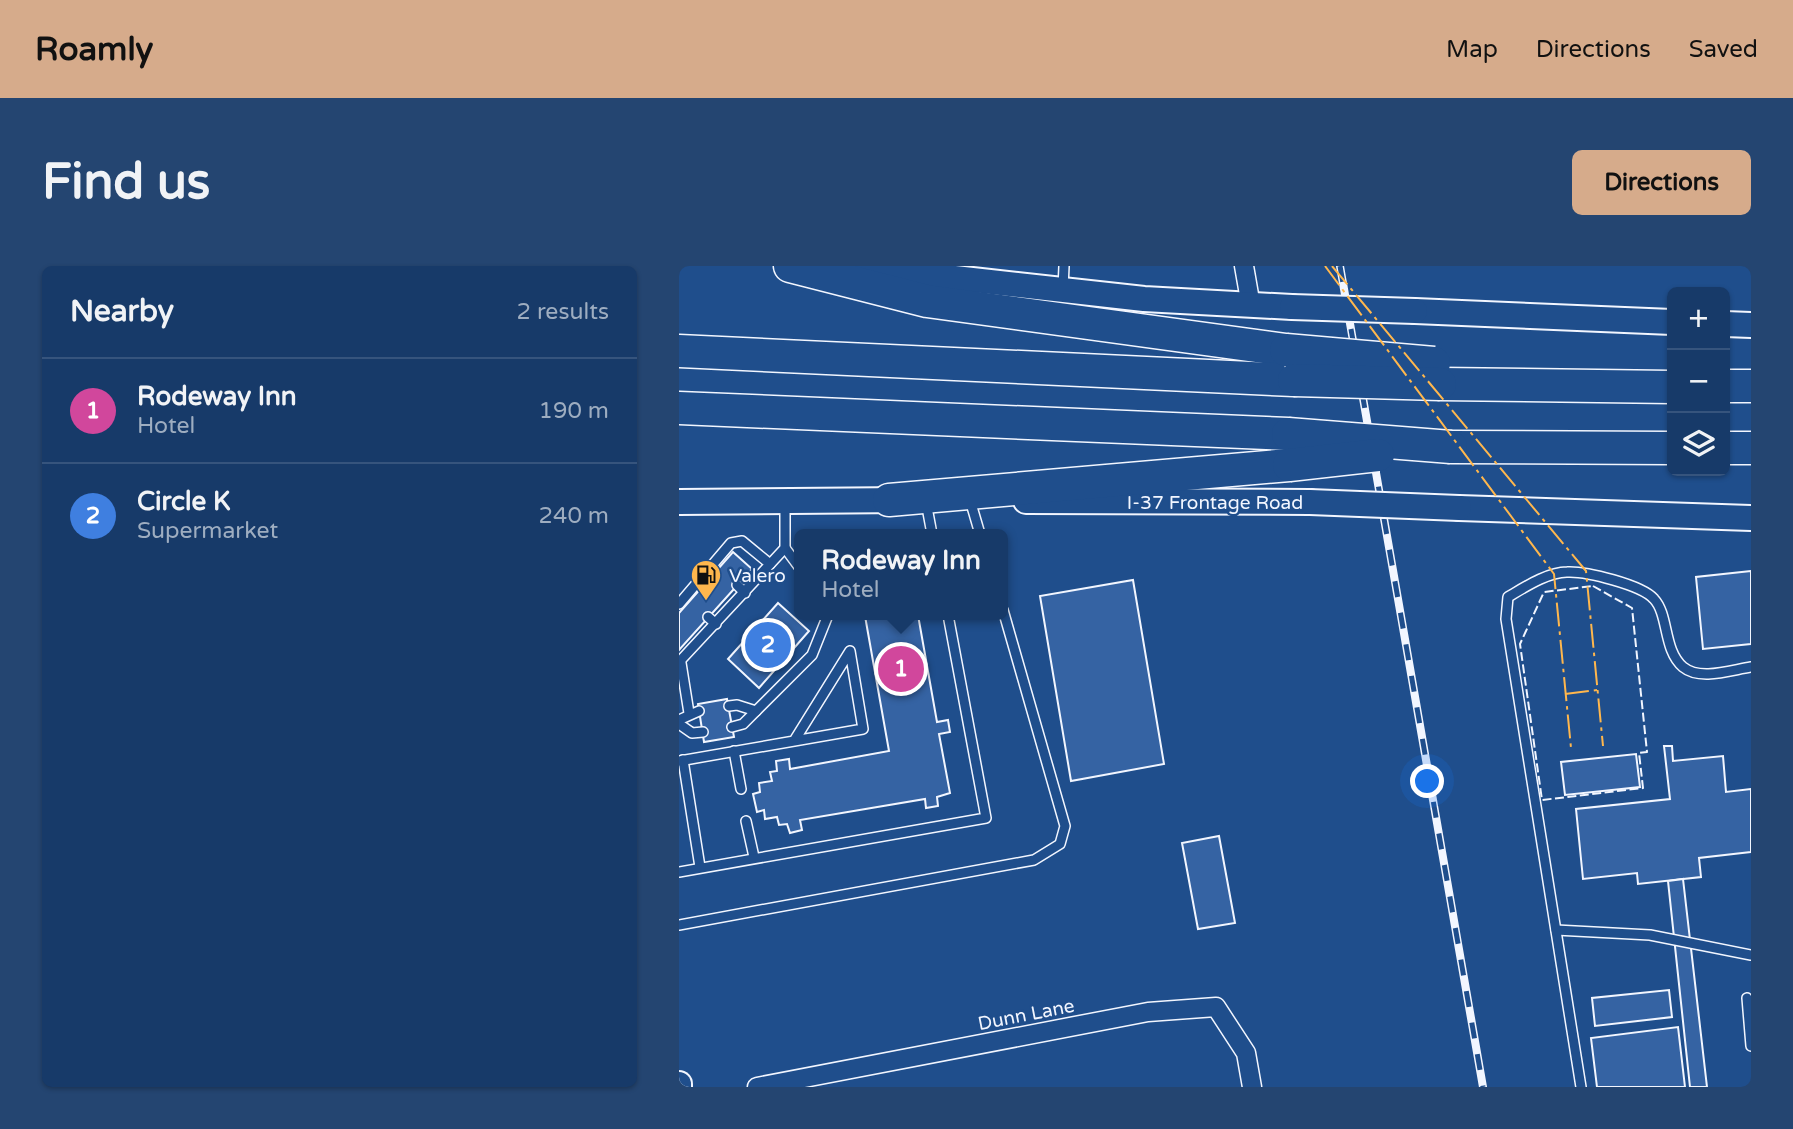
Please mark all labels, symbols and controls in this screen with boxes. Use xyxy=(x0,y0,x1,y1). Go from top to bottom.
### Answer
text: Roamly xyxy=(35,30,153,69)
text: Map xyxy=(1446,35,1498,64)
text: Directions xyxy=(1536,35,1651,64)
text: Saved xyxy=(1689,35,1758,64)
button: Directions xyxy=(1572,150,1751,215)
text: Find us xyxy=(42,153,210,212)
map controls xyxy=(1667,287,1730,476)
button: + xyxy=(1667,287,1730,350)
text: Nearby xyxy=(70,293,174,330)
text: 2 results xyxy=(516,298,609,326)
button: − xyxy=(1667,350,1730,413)
text: Rodeway Inn xyxy=(137,381,297,412)
text: 1 xyxy=(86,397,100,425)
text: 190 m xyxy=(539,397,609,425)
text: Hotel xyxy=(137,412,195,440)
button: layers xyxy=(1667,413,1730,476)
text: Circle K xyxy=(137,486,230,517)
street label: I-37 Frontage Road xyxy=(1127,492,1303,514)
text: 2 xyxy=(86,502,100,530)
text: 240 m xyxy=(539,502,609,530)
text: Supermarket xyxy=(137,517,278,545)
popup xyxy=(794,529,1008,620)
text: Rodeway Inn xyxy=(821,545,981,576)
fuel station icon: Valero xyxy=(689,558,723,602)
place label: Valero xyxy=(729,565,786,587)
text: Hotel xyxy=(821,576,879,604)
pin: 2 xyxy=(745,619,791,671)
pin: 1 xyxy=(878,643,924,695)
your location xyxy=(1410,764,1444,798)
street label: Dunn Lane xyxy=(976,995,1076,1035)

